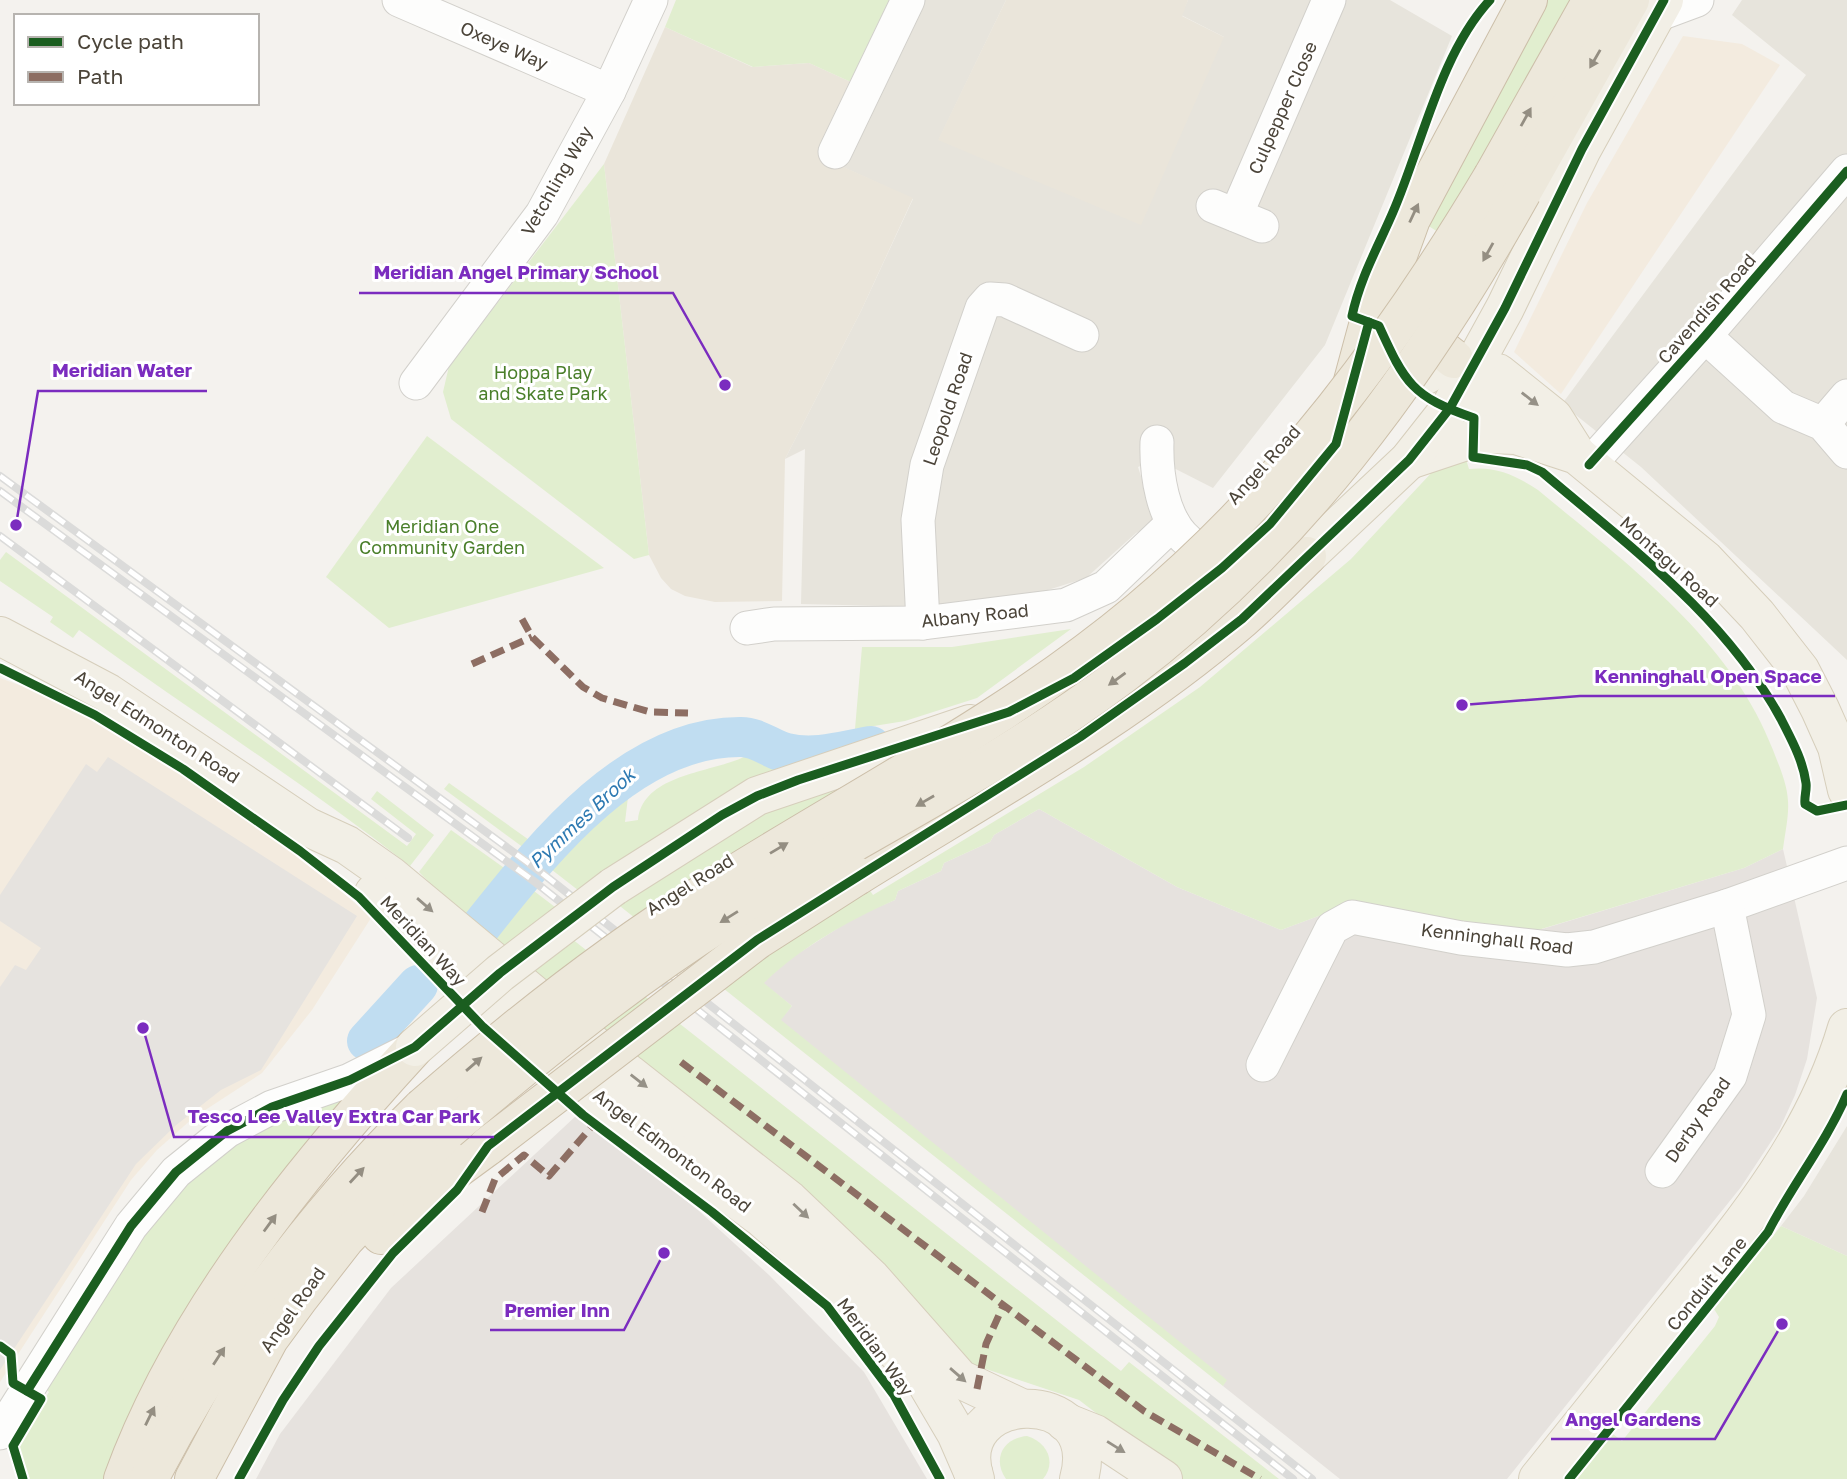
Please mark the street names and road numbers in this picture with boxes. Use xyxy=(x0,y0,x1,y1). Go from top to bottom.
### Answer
street label: Oxeye Way xyxy=(457,16,552,74)
street label: Culpepper Close xyxy=(1243,38,1321,177)
street label: Vetchling Way xyxy=(516,122,596,239)
street label: Cavendish Road xyxy=(1653,249,1760,368)
street label: Leopold Road xyxy=(917,349,977,468)
street label: Angel Road xyxy=(1222,420,1305,508)
street label: Montagu Road xyxy=(1616,511,1724,611)
street label: Albany Road xyxy=(920,598,1030,632)
street label: Angel Edmonton Road xyxy=(71,665,244,788)
street label: Angel Road xyxy=(642,849,737,920)
street label: Meridian Way xyxy=(376,890,471,990)
street label: Kenninghall Road xyxy=(1420,918,1574,958)
street label: Derby Road xyxy=(1660,1072,1735,1166)
street label: Angel Edmonton Road xyxy=(589,1084,756,1217)
street label: Conduit Lane xyxy=(1662,1232,1751,1335)
street label: Angel Road xyxy=(255,1263,330,1356)
street label: Meridian Way xyxy=(833,1293,919,1400)

